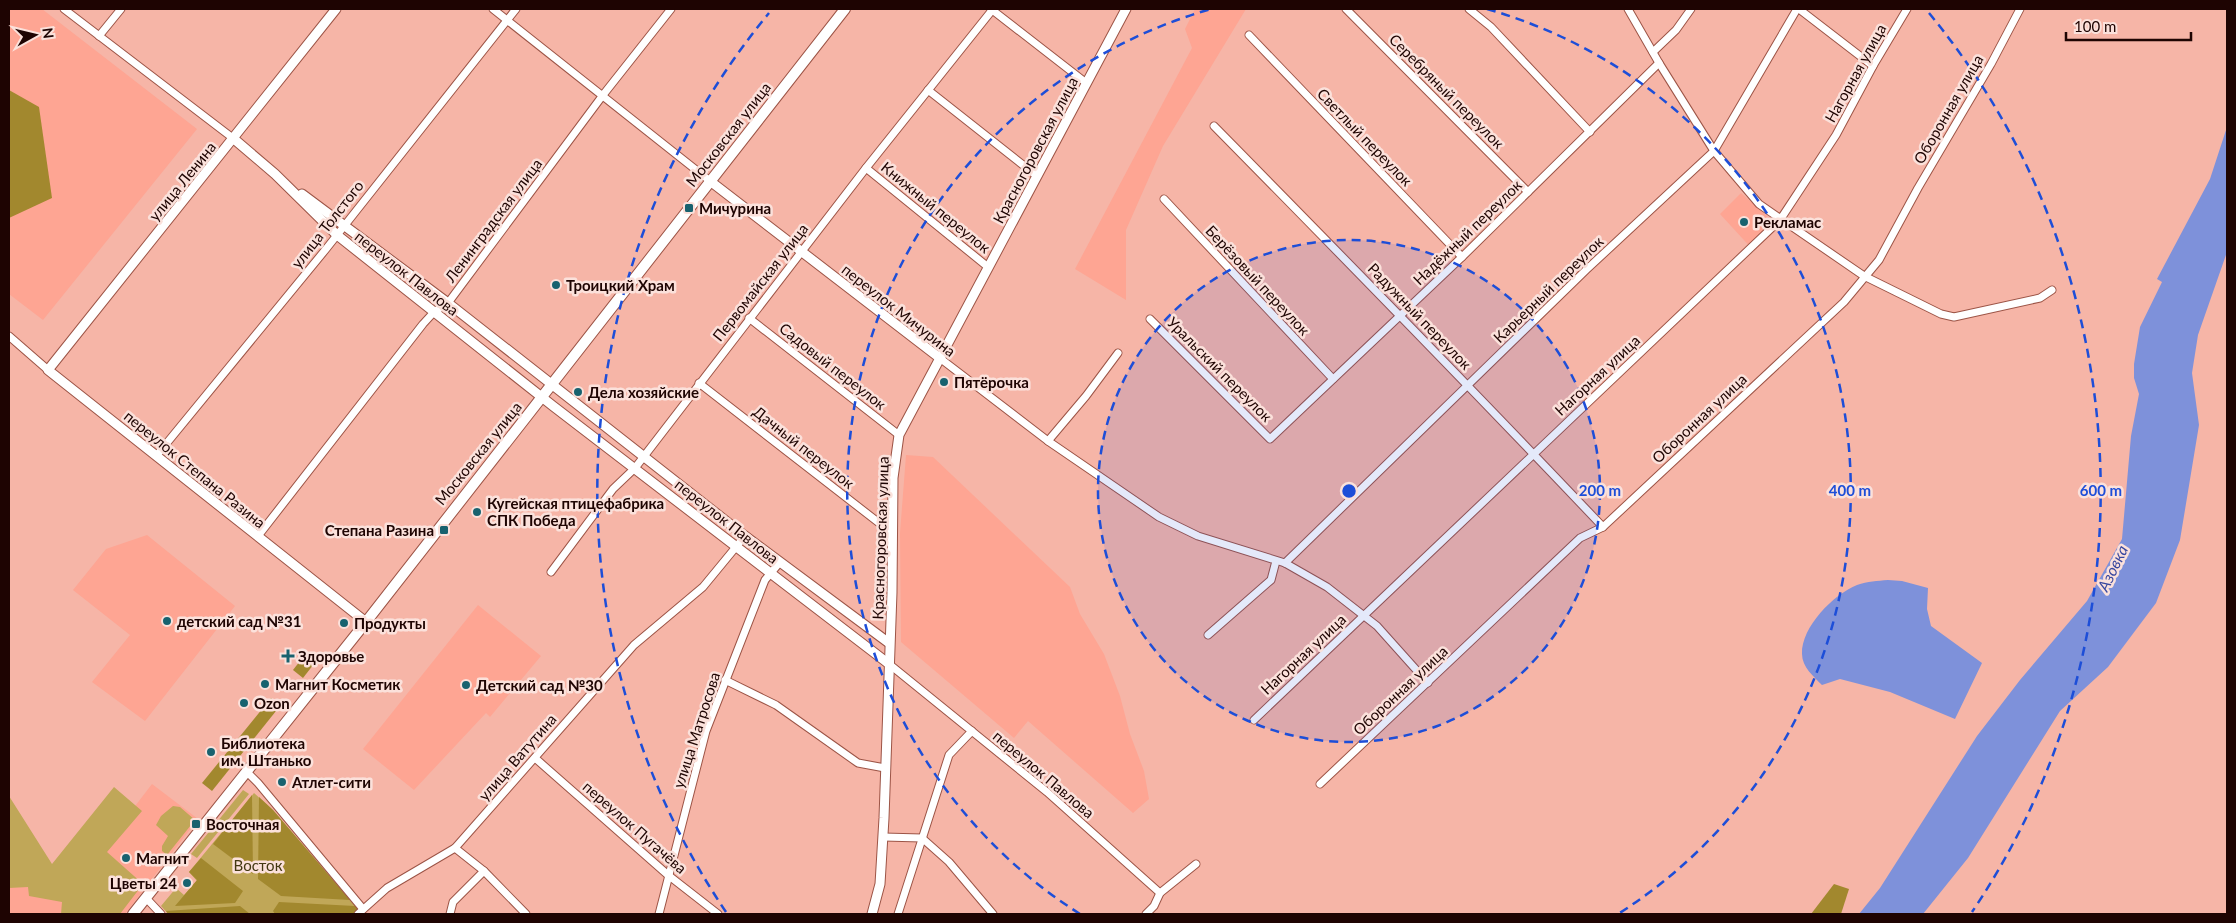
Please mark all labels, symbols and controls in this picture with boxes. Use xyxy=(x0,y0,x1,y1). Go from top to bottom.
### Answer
north arrow xyxy=(10,10,60,60)
scale bar xyxy=(2066,10,2191,42)
text: 100 m xyxy=(2074,17,2116,35)
street label: Нагорная улица xyxy=(1821,21,1889,125)
text: N xyxy=(39,27,58,40)
street label: Серебряный переулок xyxy=(1386,30,1508,152)
street label: Оборонная улица xyxy=(1910,51,1986,167)
street label: Красногоровская улица xyxy=(989,74,1081,226)
street label: Московская улица xyxy=(682,78,774,190)
street label: Светлый переулок xyxy=(1314,84,1416,190)
street label: улица Ленина xyxy=(145,138,219,224)
street label: Ленинградская улица xyxy=(440,155,545,286)
street label: Книжный переулок xyxy=(878,157,994,257)
street label: Надёжный переулок xyxy=(1409,175,1525,288)
street label: улица Толстого xyxy=(287,177,367,271)
place label: Мичурина xyxy=(699,199,771,217)
marker: Мичурина xyxy=(683,202,695,214)
place label: Рекламас xyxy=(1754,213,1821,231)
marker: Рекламас xyxy=(1738,216,1750,228)
street label: Первомайская улица xyxy=(708,220,812,344)
street label: Берёзовый переулок xyxy=(1202,221,1314,339)
street label: переулок Павлова xyxy=(352,227,462,319)
street label: Карьерный переулок xyxy=(1489,232,1607,346)
street label: Радужный переулок xyxy=(1365,259,1476,373)
street label: переулок Мичурина xyxy=(839,260,959,360)
place label: Троицкий Храм xyxy=(566,276,675,294)
marker: Троицкий Храм xyxy=(550,279,562,291)
street label: Уральский переулок xyxy=(1164,313,1276,425)
street label: Садовый переулок xyxy=(776,319,890,413)
street label: Нагорная улица xyxy=(1551,331,1643,419)
street label: Оборонная улица xyxy=(1648,370,1750,466)
place label: Пятёрочка xyxy=(954,373,1029,391)
marker: Пятёрочка xyxy=(938,376,950,388)
place label: Дела хозяйские xyxy=(588,383,699,401)
marker: Дела хозяйские xyxy=(572,386,584,398)
street label: Московская улица xyxy=(431,398,525,508)
street label: Дачный переулок xyxy=(750,402,858,492)
street label: переулок Степана Разина xyxy=(121,406,269,532)
street label: Красногоровская улица xyxy=(868,456,892,620)
street label: переулок Павлова xyxy=(672,475,782,567)
text: 200 m xyxy=(1579,481,1621,499)
text: 400 m xyxy=(1829,481,1871,499)
text: 600 m xyxy=(2080,481,2122,499)
centre of rings xyxy=(1340,482,1358,500)
place label: Кугейская птицефабрика СПК Победа xyxy=(487,494,664,529)
marker: Кугейская птицефабрика СПК Победа xyxy=(471,506,483,518)
place label: Степана Разина xyxy=(325,521,434,539)
marker: Степана Разина xyxy=(438,524,450,536)
water label: Азовка xyxy=(2092,542,2131,595)
street label: Нагорная улица xyxy=(1257,610,1349,698)
place label: детский сад №31 xyxy=(177,612,301,630)
place label: Продукты xyxy=(354,614,426,632)
marker: детский сад №31 xyxy=(161,615,173,627)
marker: Продукты xyxy=(338,617,350,629)
street label: Оборонная улица xyxy=(1349,642,1451,738)
place label: Здоровье xyxy=(298,647,364,665)
marker: Здоровье xyxy=(282,650,294,662)
street label: улица Матросова xyxy=(669,670,723,790)
place label: Магнит Косметик xyxy=(275,675,401,693)
place label: Детский сад №30 xyxy=(476,676,603,694)
marker: Магнит Косметик xyxy=(259,678,271,690)
marker: Детский сад №30 xyxy=(460,679,472,691)
place label: Ozon xyxy=(254,694,290,712)
marker: Ozon xyxy=(238,697,250,709)
street label: улица Ватутина xyxy=(474,710,560,804)
street label: переулок Павлова xyxy=(990,727,1098,821)
place label: Библиотека им. Штанько xyxy=(221,734,312,769)
marker: Библиотека им. Штанько xyxy=(205,746,217,758)
place label: Атлет-сити xyxy=(291,773,371,791)
marker: Атлет-сити xyxy=(276,776,288,788)
street label: переулок Пугачёва xyxy=(580,777,690,877)
place label: Восточная xyxy=(206,815,279,833)
marker: Восточная xyxy=(190,818,202,830)
place label: Магнит xyxy=(136,849,189,867)
marker: Магнит xyxy=(120,852,132,864)
park label: Восток xyxy=(234,856,283,874)
place label: Цветы 24 xyxy=(110,874,177,892)
marker: Цветы 24 xyxy=(181,877,193,889)

